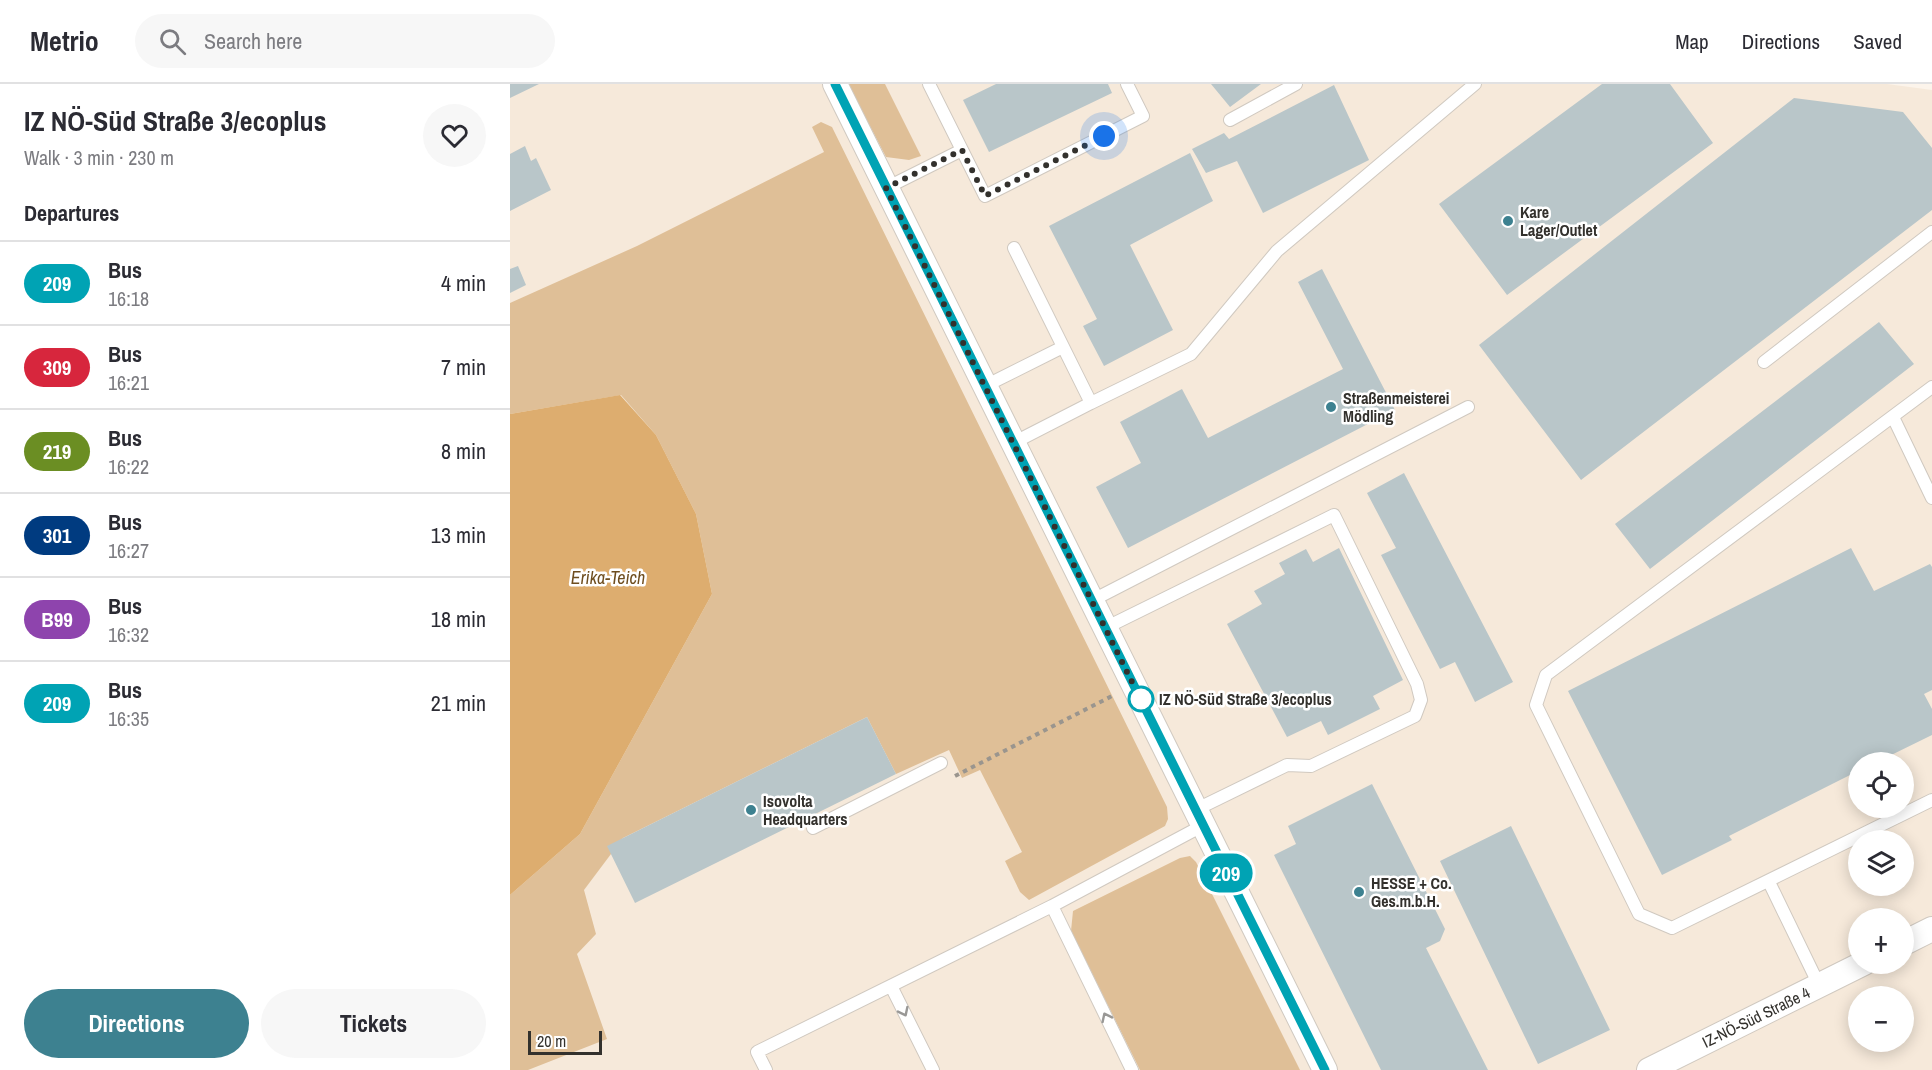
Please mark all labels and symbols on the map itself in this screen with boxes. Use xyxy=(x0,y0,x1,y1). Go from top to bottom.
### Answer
your location xyxy=(1089,121,1119,151)
place label: Kare Lager/Outlet xyxy=(1520,201,1598,241)
marker: Kare Lager/Outlet xyxy=(1501,214,1515,228)
place label: Straßenmeisterei Mödling xyxy=(1343,387,1449,427)
marker: Straßenmeisterei Mödling xyxy=(1324,400,1338,414)
water label: Erika-Teich xyxy=(571,565,645,590)
marker: IZ NÖ-Süd Straße 3/ecoplus xyxy=(1128,686,1154,712)
place label: IZ NÖ-Süd Straße 3/ecoplus xyxy=(1159,688,1332,710)
place label: Isovolta Headquarters xyxy=(763,790,848,830)
marker: Isovolta Headquarters xyxy=(744,803,758,817)
line badge: 209 xyxy=(1192,854,1260,892)
place label: HESSE + Co. Ges.m.b.H. xyxy=(1371,872,1452,912)
marker: HESSE + Co. Ges.m.b.H. xyxy=(1352,885,1366,899)
street label: IZ-NÖ-Süd Straße 4 xyxy=(1698,981,1814,1053)
one-way arrow xyxy=(896,1005,908,1016)
one-way arrow xyxy=(1102,1013,1114,1024)
scale bar xyxy=(528,1028,602,1056)

